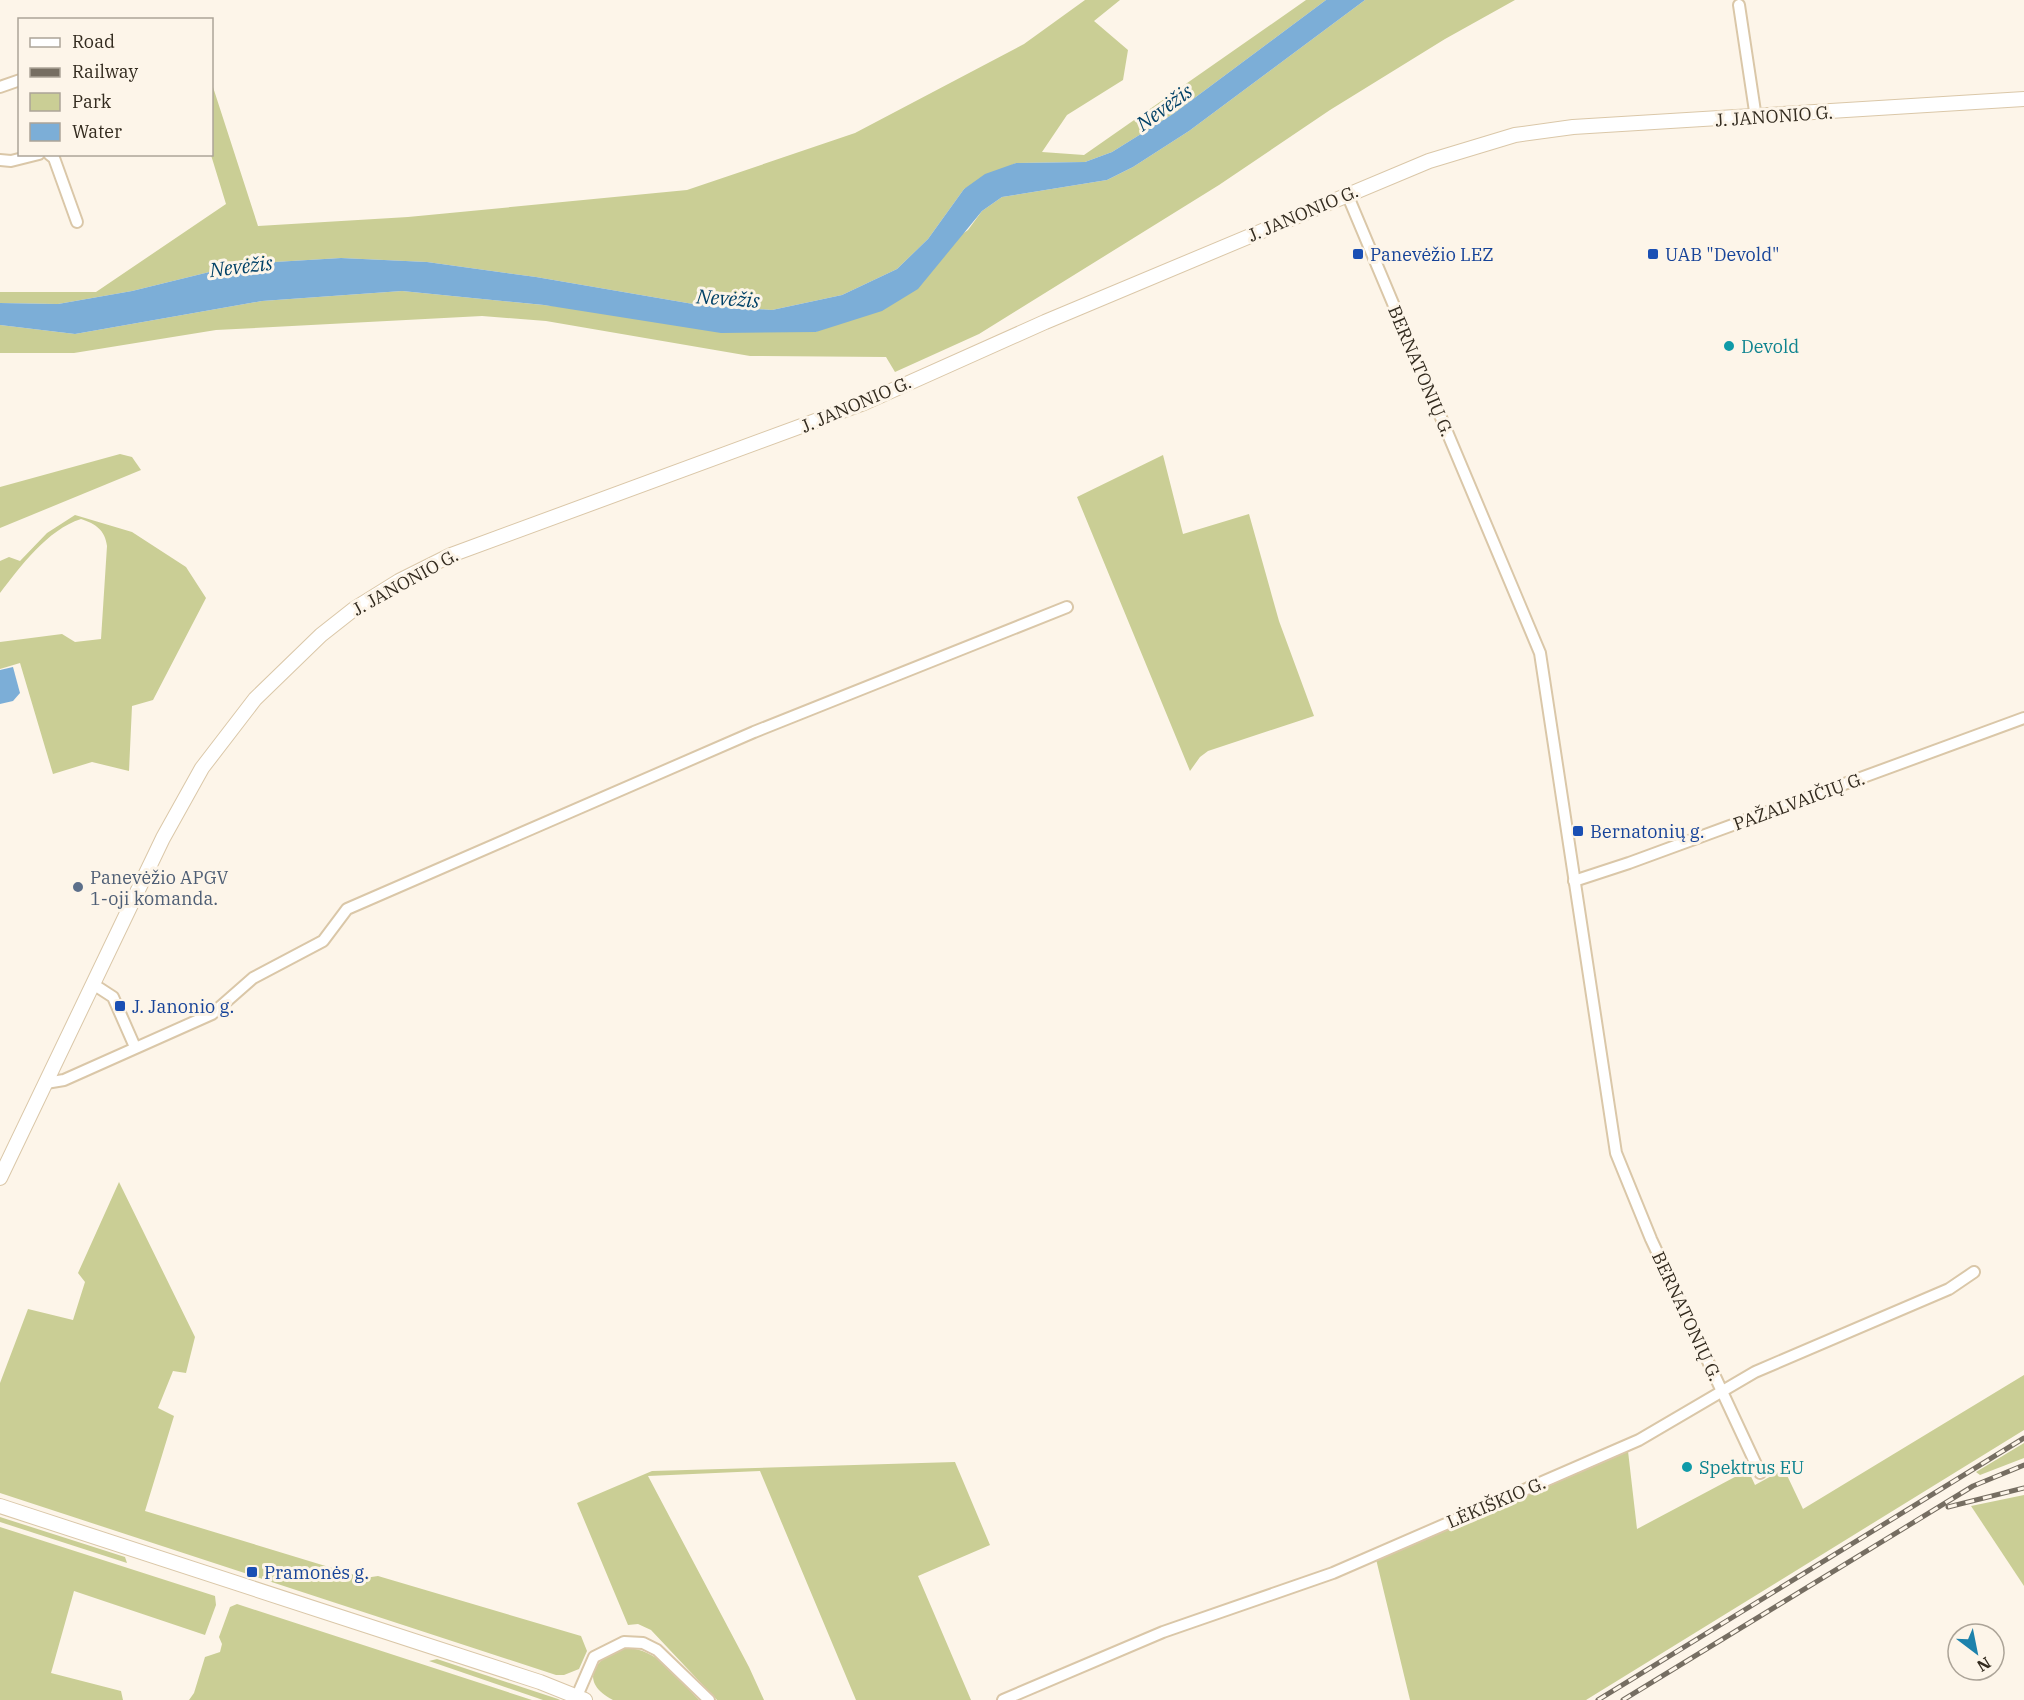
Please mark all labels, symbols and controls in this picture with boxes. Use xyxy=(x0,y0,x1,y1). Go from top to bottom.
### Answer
legend xyxy=(18,18,213,156)
text: Road xyxy=(72,30,115,53)
text: Railway xyxy=(72,60,138,83)
water label: Nevėžis xyxy=(1130,77,1198,137)
text: Park xyxy=(72,90,112,113)
street label: J. JANONIO G. xyxy=(1714,100,1834,132)
text: Water xyxy=(72,120,122,143)
street label: J. JANONIO G. xyxy=(1244,179,1362,247)
place label: Panevėžio LEZ xyxy=(1370,243,1494,266)
place label: UAB "Devold" xyxy=(1665,243,1780,266)
marker: Panevėžio LEZ xyxy=(1351,247,1365,261)
marker: UAB "Devold" xyxy=(1646,247,1660,261)
water label: Nevėžis xyxy=(207,249,275,283)
water label: Nevėžis xyxy=(694,282,761,314)
street label: BERNATONIŲ G. xyxy=(1383,302,1459,440)
place label: Devold xyxy=(1741,335,1799,358)
marker: Devold xyxy=(1722,339,1736,353)
street label: J. JANONIO G. xyxy=(797,370,915,438)
street label: J. JANONIO G. xyxy=(348,543,462,621)
street label: PAŽALVAIČIŲ G. xyxy=(1730,766,1868,835)
place label: Bernatonių g. xyxy=(1590,820,1705,843)
marker: Bernatonių g. xyxy=(1571,824,1585,838)
place label: Panevėžio APGV 1-oji komanda. xyxy=(90,866,228,910)
marker: Panevėžio APGV 1-oji komanda. xyxy=(71,880,85,894)
place label: J. Janonio g. xyxy=(132,995,234,1018)
marker: J. Janonio g. xyxy=(113,999,127,1013)
street label: BERNATONIŲ G. xyxy=(1647,1248,1727,1384)
place label: Spektrus EU xyxy=(1699,1456,1804,1479)
marker: Spektrus EU xyxy=(1680,1460,1694,1474)
street label: LĖKIŠKIO G. xyxy=(1443,1470,1549,1533)
place label: Pramonės g. xyxy=(264,1561,369,1584)
marker: Pramonės g. xyxy=(245,1565,259,1579)
north arrow xyxy=(1946,1622,2006,1682)
text: N xyxy=(1973,1653,1995,1677)

